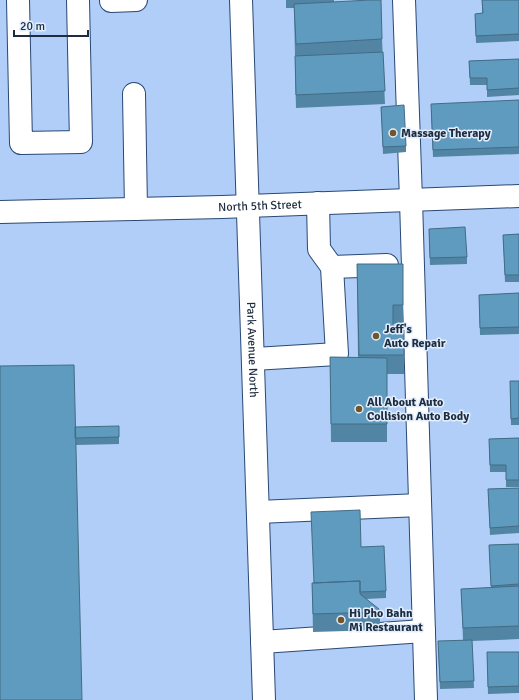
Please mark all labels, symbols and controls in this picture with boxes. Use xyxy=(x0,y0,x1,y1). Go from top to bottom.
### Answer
scale bar xyxy=(14,12,88,38)
text: 20 m xyxy=(20,19,45,34)
place label: Massage Therapy xyxy=(401,126,491,141)
marker: Massage Therapy xyxy=(388,128,398,138)
street label: North 5th Street xyxy=(218,197,302,215)
street label: Park Avenue North xyxy=(243,302,262,398)
place label: Jeff's Auto Repair xyxy=(384,322,446,351)
marker: Jeff's Auto Repair xyxy=(371,331,381,341)
place label: All About Auto Collision Auto Body xyxy=(367,395,469,424)
marker: All About Auto Collision Auto Body xyxy=(354,404,364,414)
place label: Hi Pho Bahn Mi Restaurant xyxy=(349,606,423,635)
marker: Hi Pho Bahn Mi Restaurant xyxy=(336,615,346,625)

